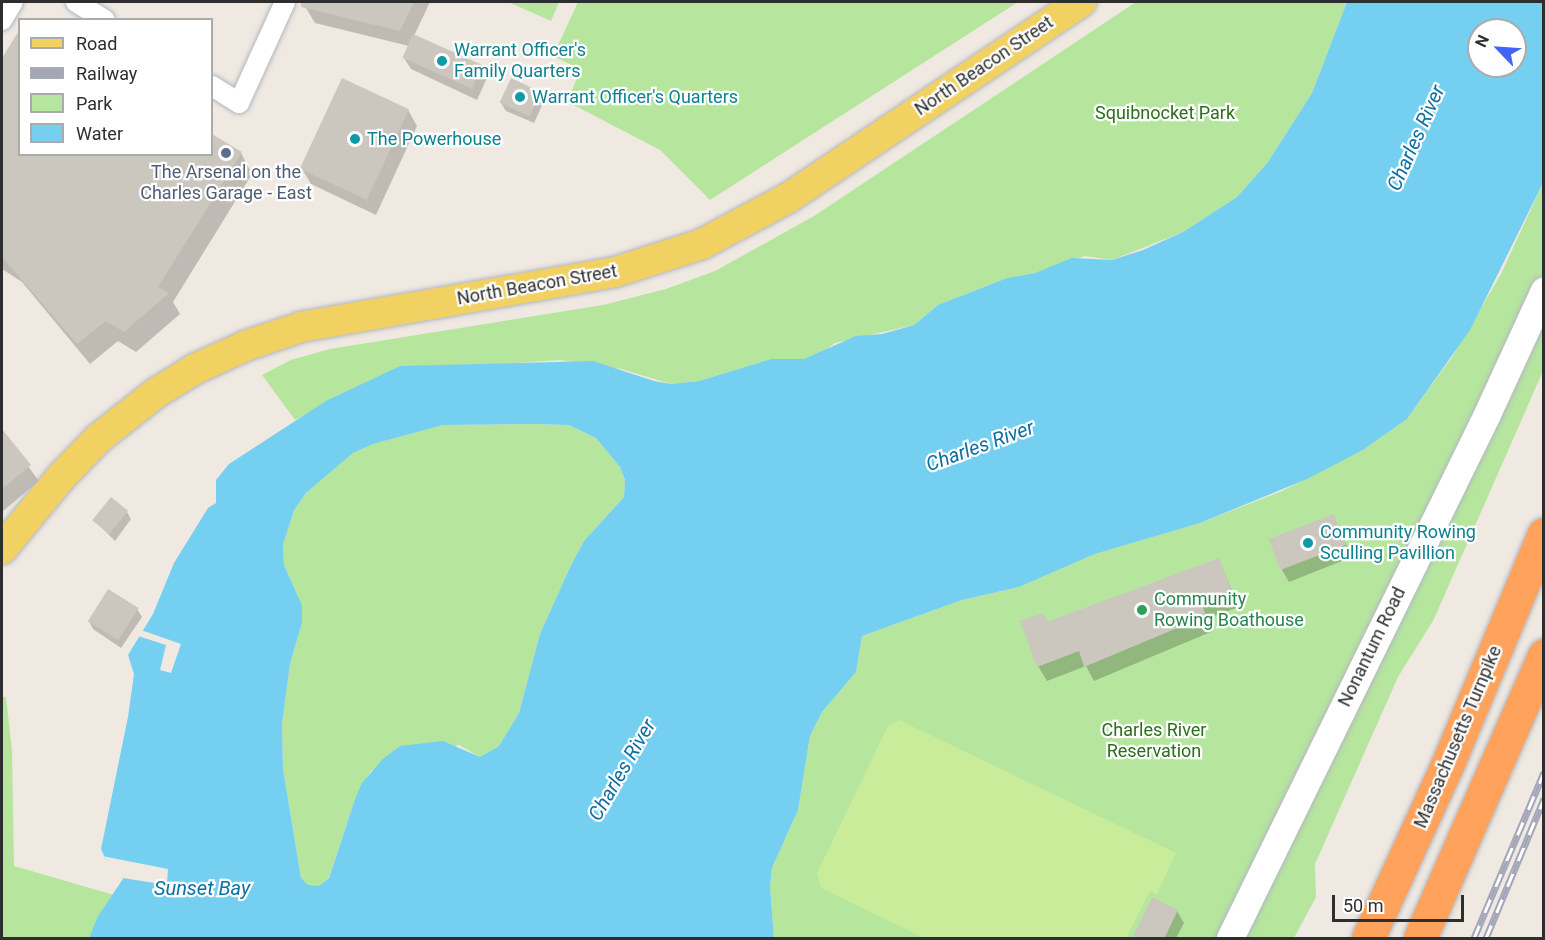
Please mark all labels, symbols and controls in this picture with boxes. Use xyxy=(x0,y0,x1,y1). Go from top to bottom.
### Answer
street label: North Beacon Street xyxy=(911,12,1057,120)
legend xyxy=(18,18,213,156)
north arrow xyxy=(1467,18,1527,78)
text: N xyxy=(1471,32,1493,50)
text: Road xyxy=(76,33,117,54)
place label: Warrant Officer's Family Quarters xyxy=(454,40,586,82)
marker: Warrant Officer's Family Quarters xyxy=(435,54,449,68)
text: Railway xyxy=(76,63,137,84)
water label: Charles River xyxy=(1382,81,1450,195)
place label: Warrant Officer's Quarters xyxy=(532,86,738,108)
marker: Warrant Officer's Quarters xyxy=(513,90,527,104)
text: Park xyxy=(76,93,112,114)
park label: Squibnocket Park xyxy=(1095,102,1235,124)
text: Water xyxy=(76,123,123,144)
place label: The Powerhouse xyxy=(367,128,501,150)
marker: The Powerhouse xyxy=(348,132,362,146)
marker: The Arsenal on the Charles Garage - East xyxy=(219,146,233,160)
place label: The Arsenal on the Charles Garage - East xyxy=(140,162,312,204)
street label: North Beacon Street xyxy=(455,260,619,310)
water label: Charles River xyxy=(923,415,1037,477)
place label: Community Rowing Sculling Pavillion xyxy=(1320,522,1476,564)
marker: Community Rowing Sculling Pavillion xyxy=(1301,536,1315,550)
street label: Nonantum Road xyxy=(1334,584,1410,710)
place label: Community Rowing Boathouse xyxy=(1154,589,1304,632)
marker: Community Rowing Boathouse xyxy=(1135,603,1149,617)
street label: Massachusetts Turnpike xyxy=(1410,642,1506,832)
water label: Charles River xyxy=(583,715,661,825)
park label: Charles River Reservation xyxy=(1102,720,1206,762)
water label: Sunset Bay xyxy=(154,876,250,900)
scale bar xyxy=(1335,883,1467,921)
text: 50 m xyxy=(1343,895,1383,916)

